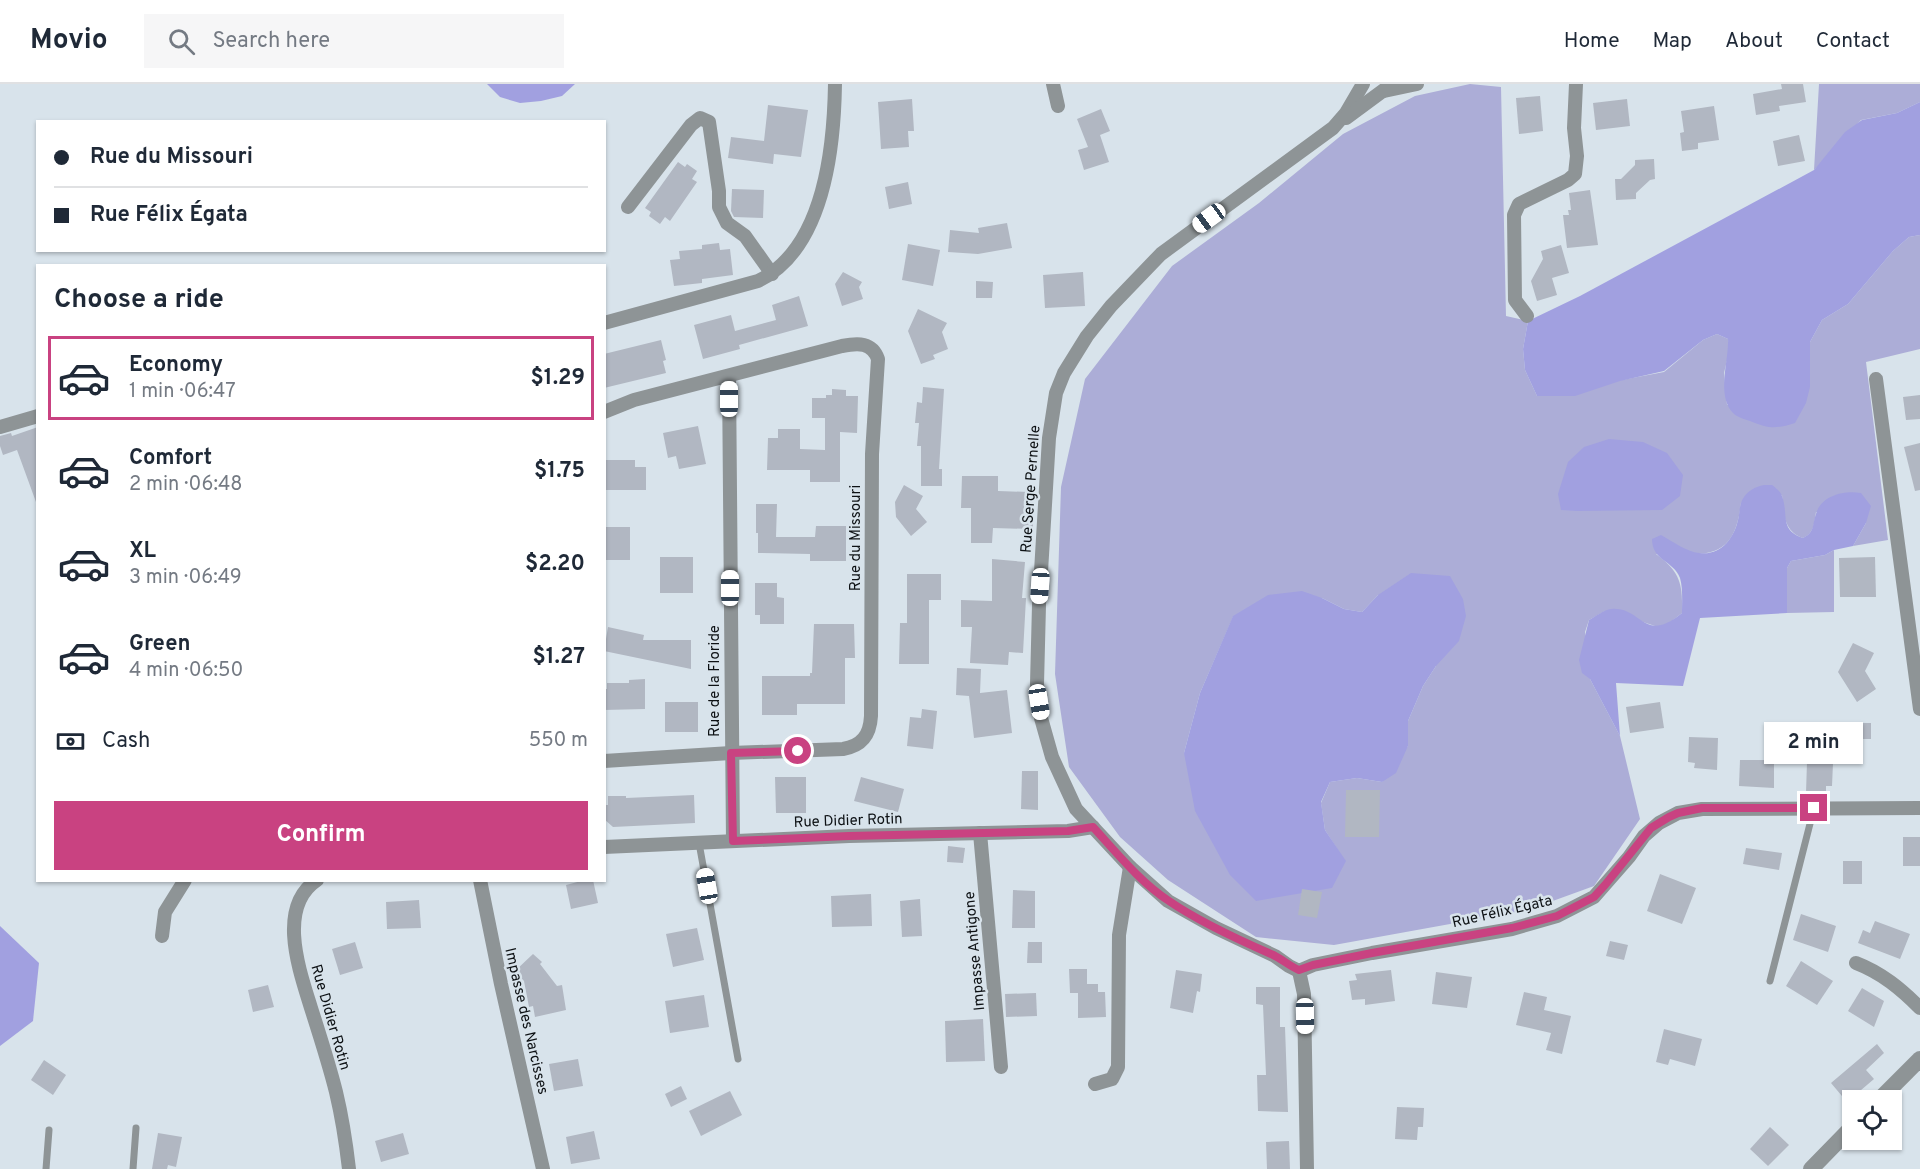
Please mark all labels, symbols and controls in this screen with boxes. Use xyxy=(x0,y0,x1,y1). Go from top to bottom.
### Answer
search box xyxy=(144,14,564,68)
text: Movio xyxy=(30,23,108,59)
icon: search xyxy=(165,25,198,58)
text: Search here xyxy=(213,28,330,55)
text: Home xyxy=(1564,28,1620,55)
text: Map xyxy=(1653,28,1692,55)
text: About xyxy=(1725,28,1783,55)
text: Contact xyxy=(1816,28,1890,55)
text: Rue du Missouri xyxy=(90,144,253,171)
car xyxy=(1189,200,1229,236)
text: Rue Félix Égata xyxy=(90,202,248,229)
text: Choose a ride xyxy=(54,283,224,317)
icon: car xyxy=(57,351,111,405)
text: Economy xyxy=(129,352,223,379)
text: $1.29 xyxy=(530,365,585,392)
text: 1 min · 06:47 xyxy=(129,379,236,405)
car xyxy=(720,381,738,417)
street label: Rue Serge Pernelle xyxy=(1018,424,1045,554)
icon: car xyxy=(57,444,111,498)
text: Comfort xyxy=(129,445,212,472)
text: $1.75 xyxy=(534,458,585,485)
text: 2 min · 06:48 xyxy=(129,472,243,498)
street label: Rue du Missouri xyxy=(847,485,866,591)
icon: car xyxy=(57,537,111,591)
text: XL xyxy=(129,538,156,565)
text: $2.20 xyxy=(525,551,585,578)
text: 3 min · 06:49 xyxy=(129,565,242,591)
car xyxy=(1030,567,1050,605)
car xyxy=(721,570,739,606)
street label: Rue de la Floride xyxy=(706,625,725,737)
icon: car xyxy=(57,630,111,684)
text: Green xyxy=(129,631,191,658)
text: $1.27 xyxy=(532,644,585,671)
text: 4 min · 06:50 xyxy=(129,658,243,684)
car xyxy=(1027,683,1051,721)
callout: 2 min xyxy=(1764,721,1864,763)
icon: cash xyxy=(54,725,87,758)
text: Cash xyxy=(102,728,151,755)
text: 550 m xyxy=(529,728,588,754)
text: 2 min xyxy=(1787,730,1840,756)
route start xyxy=(784,737,811,764)
route end xyxy=(1800,794,1827,821)
button: Confirm xyxy=(54,801,588,870)
street label: Rue Didier Rotin xyxy=(793,810,903,833)
car xyxy=(695,867,719,905)
street label: Impasse Antigone xyxy=(961,890,990,1011)
street label: Rue Félix Égata xyxy=(1450,891,1554,933)
street label: Impasse des Narcisses xyxy=(499,946,552,1097)
street label: Rue Didier Rotin xyxy=(305,962,354,1072)
car xyxy=(1296,998,1314,1034)
map controls xyxy=(1842,1090,1902,1150)
button: locate xyxy=(1842,1090,1902,1150)

